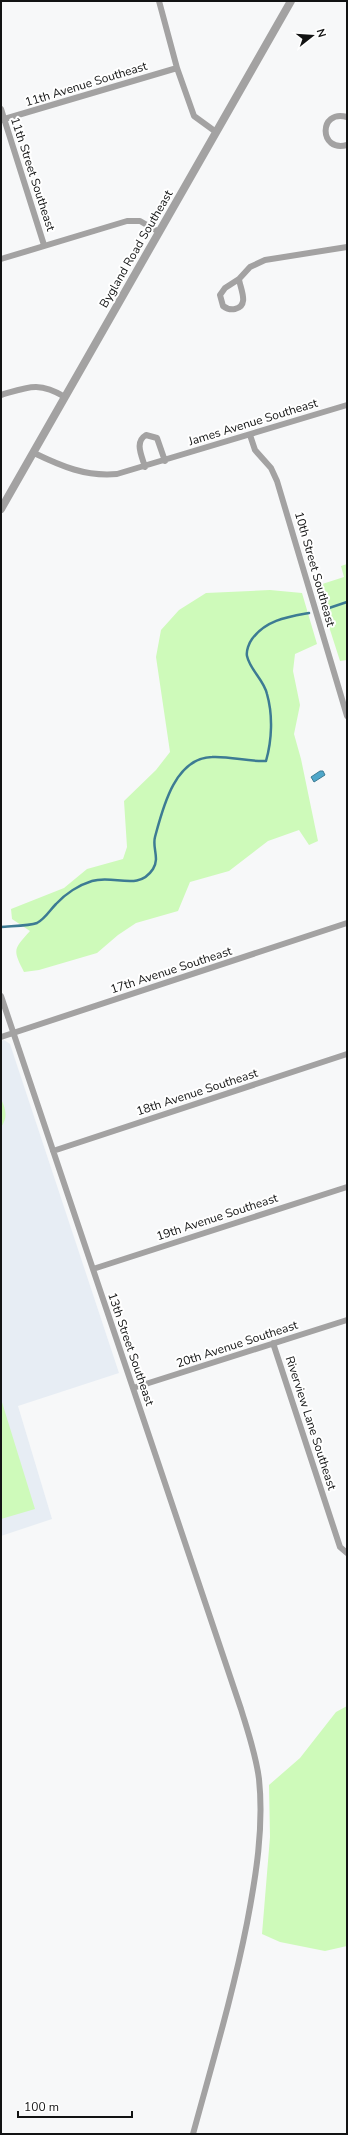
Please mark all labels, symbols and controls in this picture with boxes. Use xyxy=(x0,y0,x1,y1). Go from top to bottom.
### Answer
north arrow xyxy=(292,16,332,56)
text: N xyxy=(313,27,329,39)
street label: 11th Avenue Southeast xyxy=(23,58,150,110)
street label: 11th Street Southeast xyxy=(7,115,59,234)
street label: Bygland Road Southeast xyxy=(96,187,177,311)
street label: James Avenue Southeast xyxy=(186,395,320,450)
street label: 10th Street Southeast xyxy=(291,510,339,629)
street label: 17th Avenue Southeast xyxy=(108,943,235,997)
street label: 18th Avenue Southeast xyxy=(134,1065,261,1119)
street label: 19th Avenue Southeast xyxy=(154,1190,281,1244)
street label: 13th Street Southeast xyxy=(104,1290,158,1409)
street label: 20th Avenue Southeast xyxy=(174,1317,301,1371)
street label: Riverview Lane Southeast xyxy=(282,1354,340,1493)
scale bar xyxy=(18,2093,132,2119)
text: 100 m xyxy=(24,2099,59,2115)

